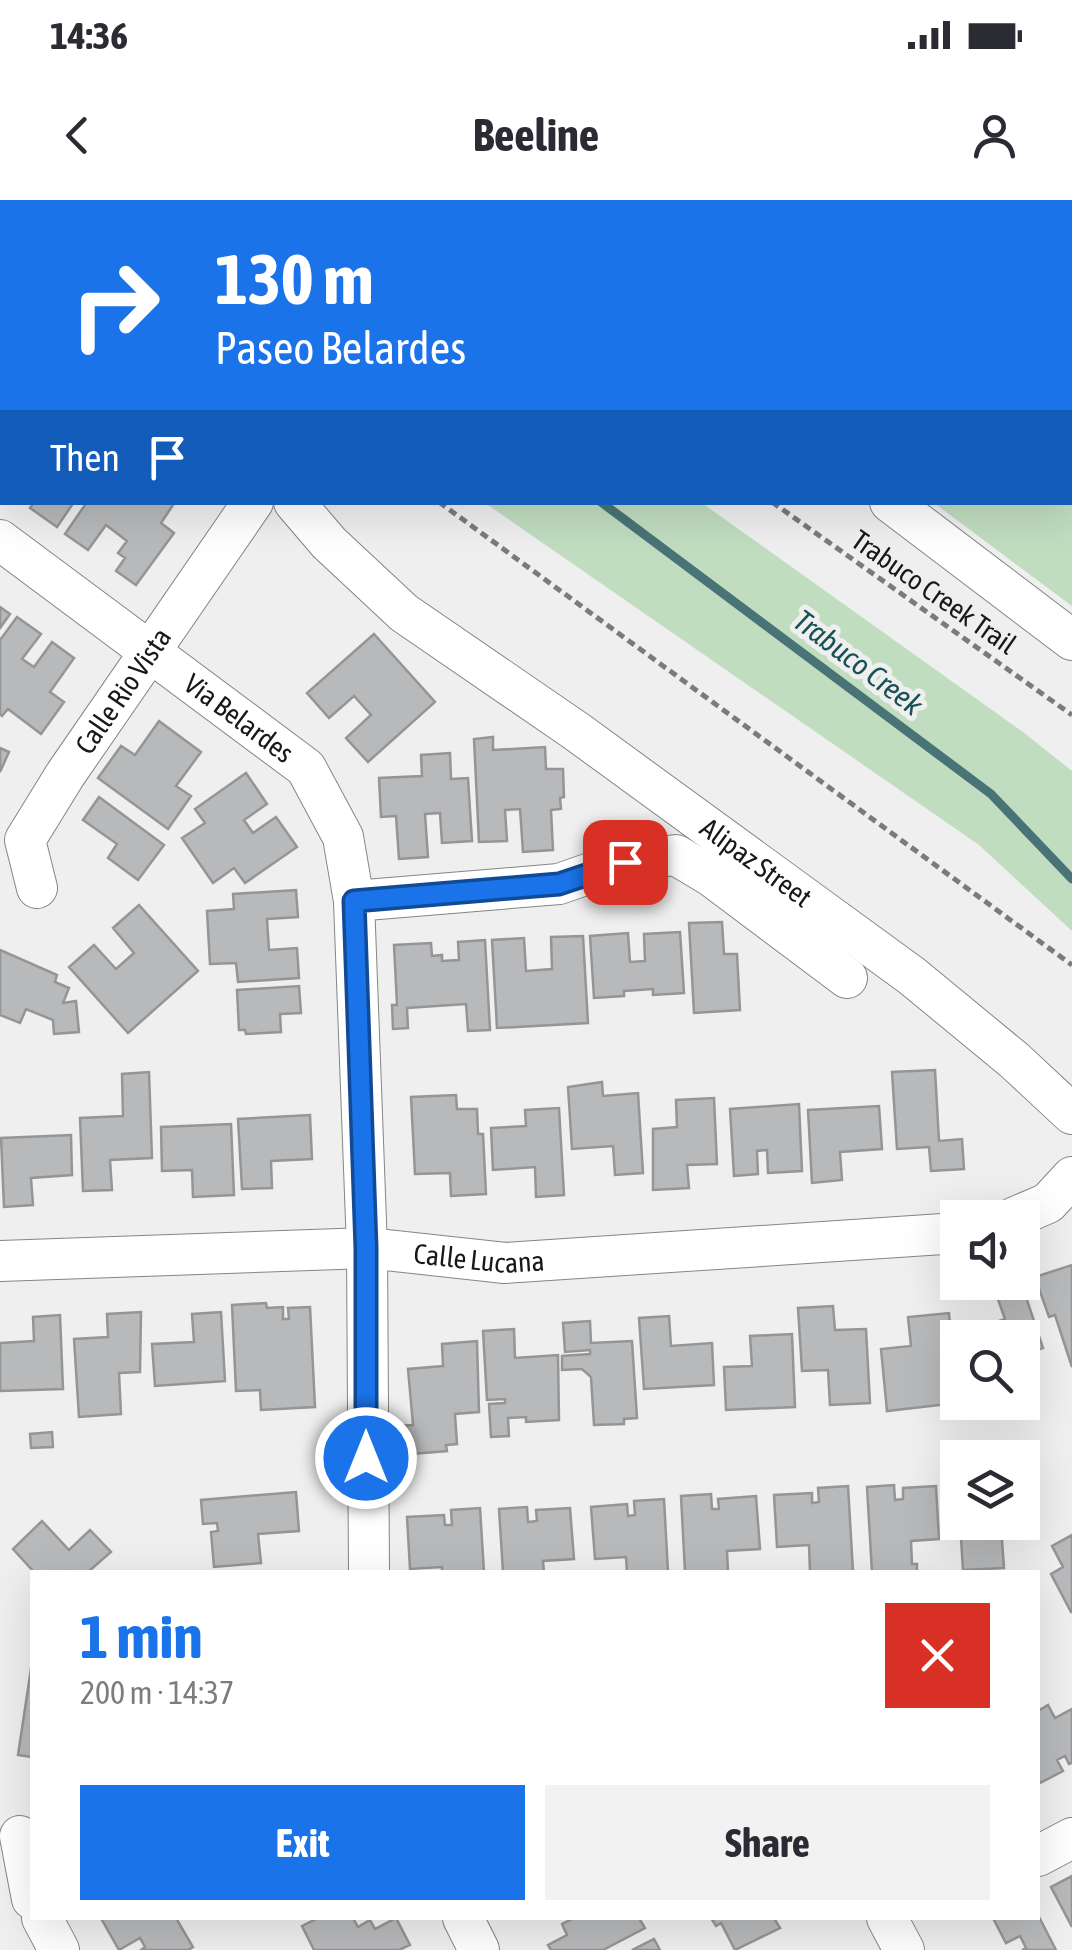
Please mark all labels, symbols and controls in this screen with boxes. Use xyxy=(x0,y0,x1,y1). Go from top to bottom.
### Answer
text: 14:36 xyxy=(50,14,128,57)
icon: back xyxy=(50,108,105,163)
icon: person xyxy=(967,108,1022,163)
text: Beeline xyxy=(473,109,599,161)
text: 130 m xyxy=(215,239,374,319)
icon: right xyxy=(50,240,180,370)
text: Paseo Belardes xyxy=(215,322,466,374)
icon: arrive xyxy=(140,430,195,485)
text: Then xyxy=(50,436,120,479)
street label: Trabuco Creek Trail xyxy=(845,523,1023,661)
water label: Trabuco Creek xyxy=(786,603,930,723)
street label: Calle Rio Vista xyxy=(69,622,177,760)
street label: Via Belardes xyxy=(178,667,300,769)
street label: Alipaz Street xyxy=(694,811,818,913)
pin xyxy=(583,820,668,905)
icon: arrive xyxy=(598,835,653,890)
map controls xyxy=(940,1200,1040,1540)
button: sound xyxy=(940,1200,1040,1300)
street label: Calle Lucana xyxy=(412,1237,546,1279)
button: search xyxy=(940,1320,1040,1420)
position arrow xyxy=(314,1406,418,1510)
button: layers xyxy=(940,1440,1040,1540)
text: 1 min xyxy=(80,1602,203,1671)
button: close xyxy=(885,1603,990,1708)
text: 200 m · 14:37 xyxy=(80,1674,234,1711)
button: Exit xyxy=(80,1785,525,1900)
button: Share xyxy=(545,1785,990,1900)

